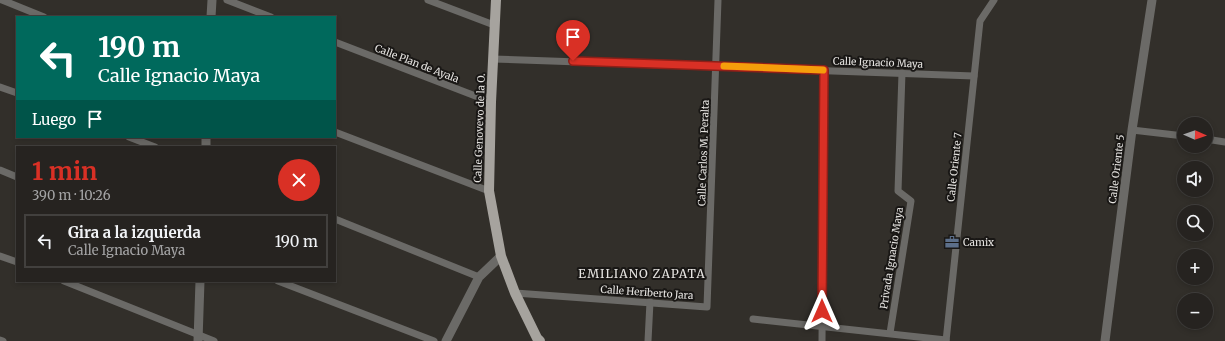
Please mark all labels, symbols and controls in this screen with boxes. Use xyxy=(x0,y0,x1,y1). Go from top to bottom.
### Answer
pin xyxy=(556,20,590,61)
icon: arrive xyxy=(562,26,584,48)
text: 190 m xyxy=(98,29,180,65)
icon: left xyxy=(32,32,84,84)
street label: Calle Plan de Ayala xyxy=(373,41,461,86)
street label: Calle Ignacio Maya xyxy=(833,54,924,71)
text: Calle Ignacio Maya xyxy=(98,64,260,87)
street label: Calle Genovevo de la O. xyxy=(471,73,488,183)
street label: Calle Carlos M. Peralta xyxy=(695,99,712,206)
icon: arrive xyxy=(84,108,106,130)
text: Luego xyxy=(32,110,76,129)
north arrow xyxy=(1177,117,1213,153)
map controls xyxy=(1177,117,1213,329)
street label: Calle Oriente 7 xyxy=(944,132,965,202)
street label: Calle Oriente 5 xyxy=(1106,134,1127,204)
text: 1 min xyxy=(32,156,97,187)
button: close xyxy=(278,159,320,201)
button: sound xyxy=(1177,161,1213,197)
text: 390 m · 10:26 xyxy=(32,187,111,204)
street label: Privada Ignacio Maya xyxy=(877,205,906,310)
button: search xyxy=(1177,205,1213,241)
text: Gira a la izquierda xyxy=(68,223,201,242)
icon: left xyxy=(34,230,56,252)
text: 190 m xyxy=(275,232,318,251)
office icon: Camix xyxy=(944,234,960,250)
place label: Camix xyxy=(963,236,994,249)
text: Calle Ignacio Maya xyxy=(68,242,185,259)
button: + xyxy=(1177,249,1213,285)
district label: EMILIANO ZAPATA xyxy=(578,266,706,281)
street label: Calle Heriberto Jara xyxy=(600,283,694,302)
position arrow xyxy=(801,290,843,332)
button: − xyxy=(1177,293,1213,329)

